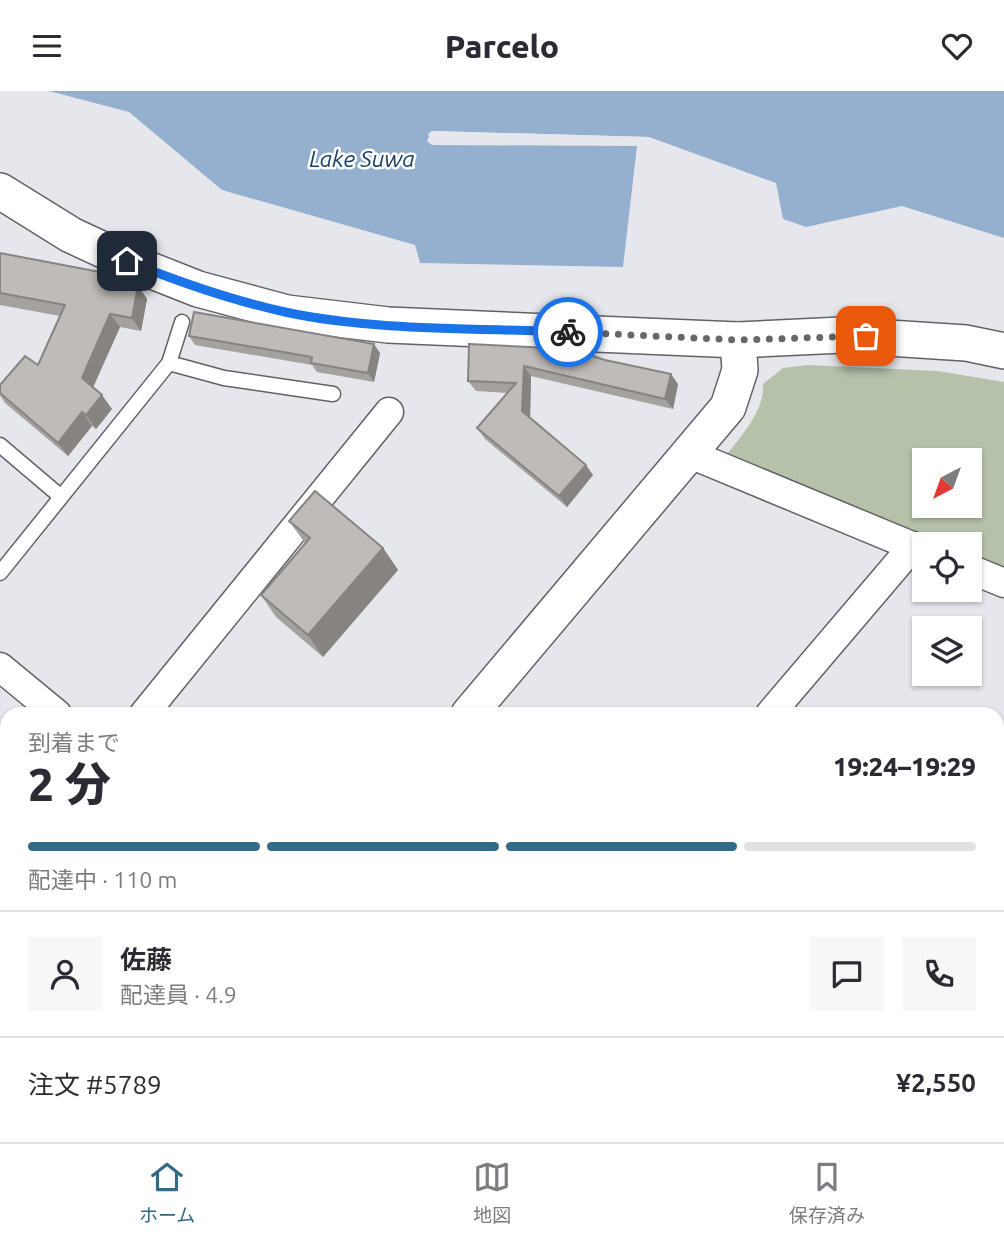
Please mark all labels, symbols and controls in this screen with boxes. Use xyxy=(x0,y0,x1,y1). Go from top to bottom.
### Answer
icon: menu xyxy=(28,27,66,65)
icon: heart xyxy=(938,27,976,65)
text: Parcelo xyxy=(445,28,559,64)
water label: Lake Suwa xyxy=(309,146,415,171)
pin xyxy=(97,231,157,291)
icon: home xyxy=(108,242,146,280)
courier xyxy=(533,297,603,367)
pin xyxy=(836,306,896,366)
icon: bike xyxy=(549,313,587,351)
icon: bag xyxy=(847,317,885,355)
north arrow xyxy=(912,448,982,518)
map controls xyxy=(912,448,982,686)
button: locate xyxy=(912,532,982,602)
button: layers xyxy=(912,616,982,686)
text: 到着まで xyxy=(28,730,120,755)
text: 19:24–19:29 xyxy=(833,752,976,781)
text: 2 分 xyxy=(28,758,111,810)
text: 配達中 · 110 m xyxy=(28,867,177,892)
button: person xyxy=(28,937,102,1011)
button: chat xyxy=(810,937,884,1011)
button: phone xyxy=(902,937,976,1011)
text: 佐藤 xyxy=(120,945,172,974)
text: 配達員 · 4.9 xyxy=(120,982,237,1007)
text: ¥2,550 xyxy=(896,1068,976,1097)
text: 注文 #5789 xyxy=(28,1070,162,1099)
tab: ホーム xyxy=(139,1158,195,1227)
tab: 地図 xyxy=(473,1158,511,1227)
tab: 保存済み xyxy=(789,1158,865,1227)

